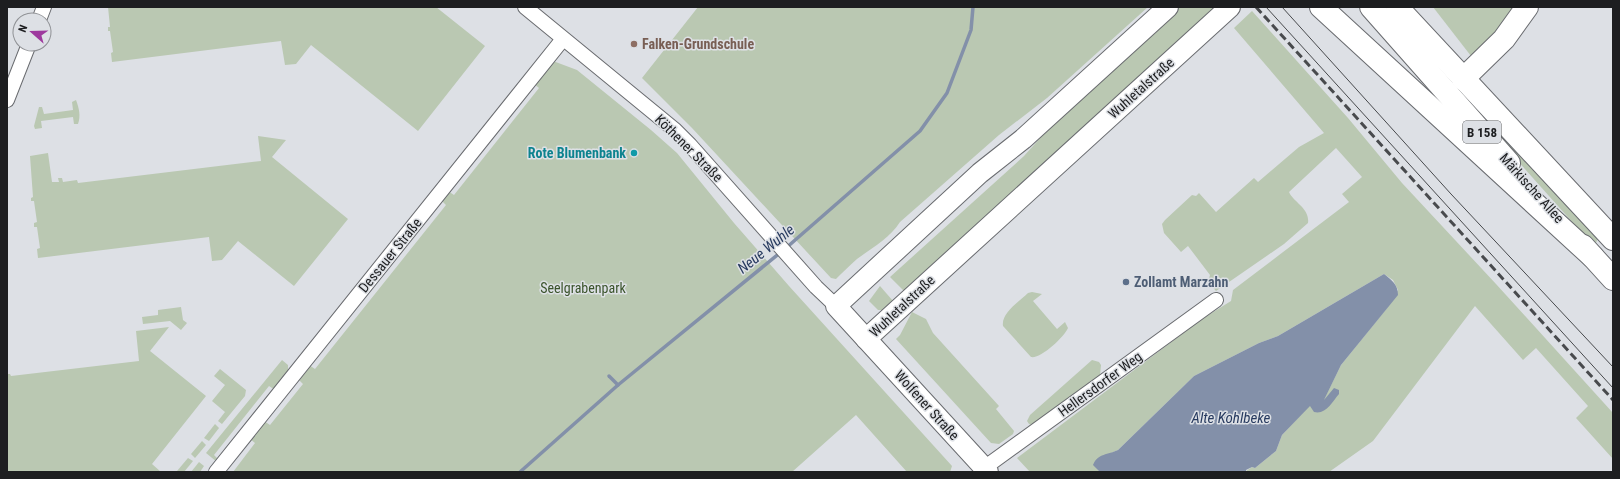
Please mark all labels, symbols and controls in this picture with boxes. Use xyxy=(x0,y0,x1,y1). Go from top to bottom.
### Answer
north arrow xyxy=(12,12,52,52)
text: N xyxy=(16,23,30,34)
place label: Falken-Grundschule xyxy=(642,36,754,52)
marker: Falken-Grundschule xyxy=(629,39,639,49)
street label: Wuhletalstraße xyxy=(1105,54,1178,122)
street label: Köthener Straße xyxy=(652,111,726,185)
road number: B 158 xyxy=(1463,121,1501,143)
place label: Rote Blumenbank xyxy=(528,145,626,161)
marker: Rote Blumenbank xyxy=(629,148,639,158)
street label: Märkische Allee xyxy=(1497,150,1568,226)
street label: Dessauer Straße xyxy=(355,214,425,295)
water label: Neue Wuhle xyxy=(734,220,798,277)
street label: Wuhletalstraße xyxy=(866,272,938,340)
place label: Zollamt Marzahn xyxy=(1134,274,1228,290)
marker: Zollamt Marzahn xyxy=(1121,277,1131,287)
park label: Seelgrabenpark xyxy=(540,280,627,296)
street label: Hellersdorfer Weg xyxy=(1055,348,1145,420)
street label: Wolfener Straße xyxy=(892,367,963,443)
water label: Alte Kohlbeke xyxy=(1191,409,1271,427)

